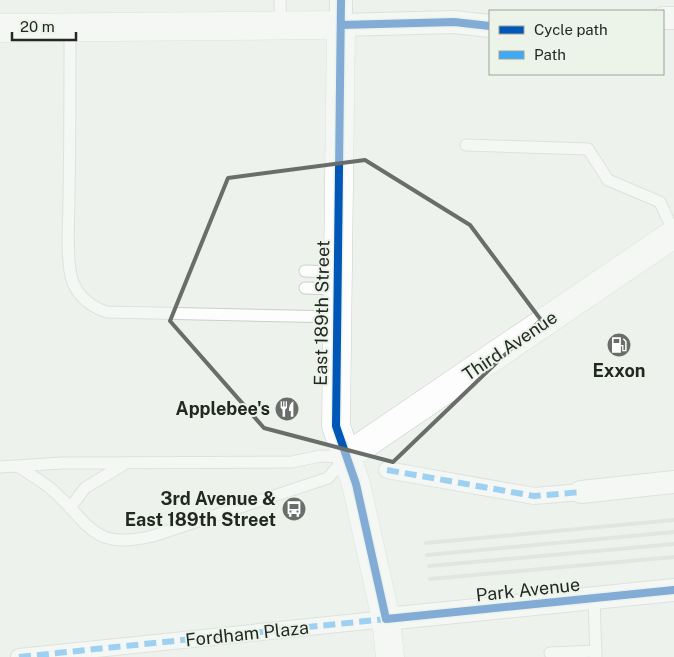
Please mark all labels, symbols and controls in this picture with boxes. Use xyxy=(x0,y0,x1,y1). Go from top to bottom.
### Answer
scale bar xyxy=(12,10,76,42)
legend xyxy=(489,10,664,75)
text: 20 m xyxy=(20,18,55,35)
text: Cycle path xyxy=(534,21,608,38)
text: Path xyxy=(534,46,566,63)
street label: East 189th Street xyxy=(310,240,333,386)
street label: Third Avenue xyxy=(458,306,561,385)
fuel station icon: Exxon xyxy=(606,332,632,358)
place label: Exxon xyxy=(593,360,645,381)
restaurant icon: Applebee's xyxy=(274,396,300,422)
place label: Applebee's xyxy=(176,398,270,419)
place label: 3rd Avenue & East 189th Street xyxy=(125,488,276,530)
bus stop icon: 3rd Avenue & East 189th Street xyxy=(281,496,307,522)
street label: Park Avenue xyxy=(475,574,581,605)
street label: Fordham Plaza xyxy=(184,617,310,650)

